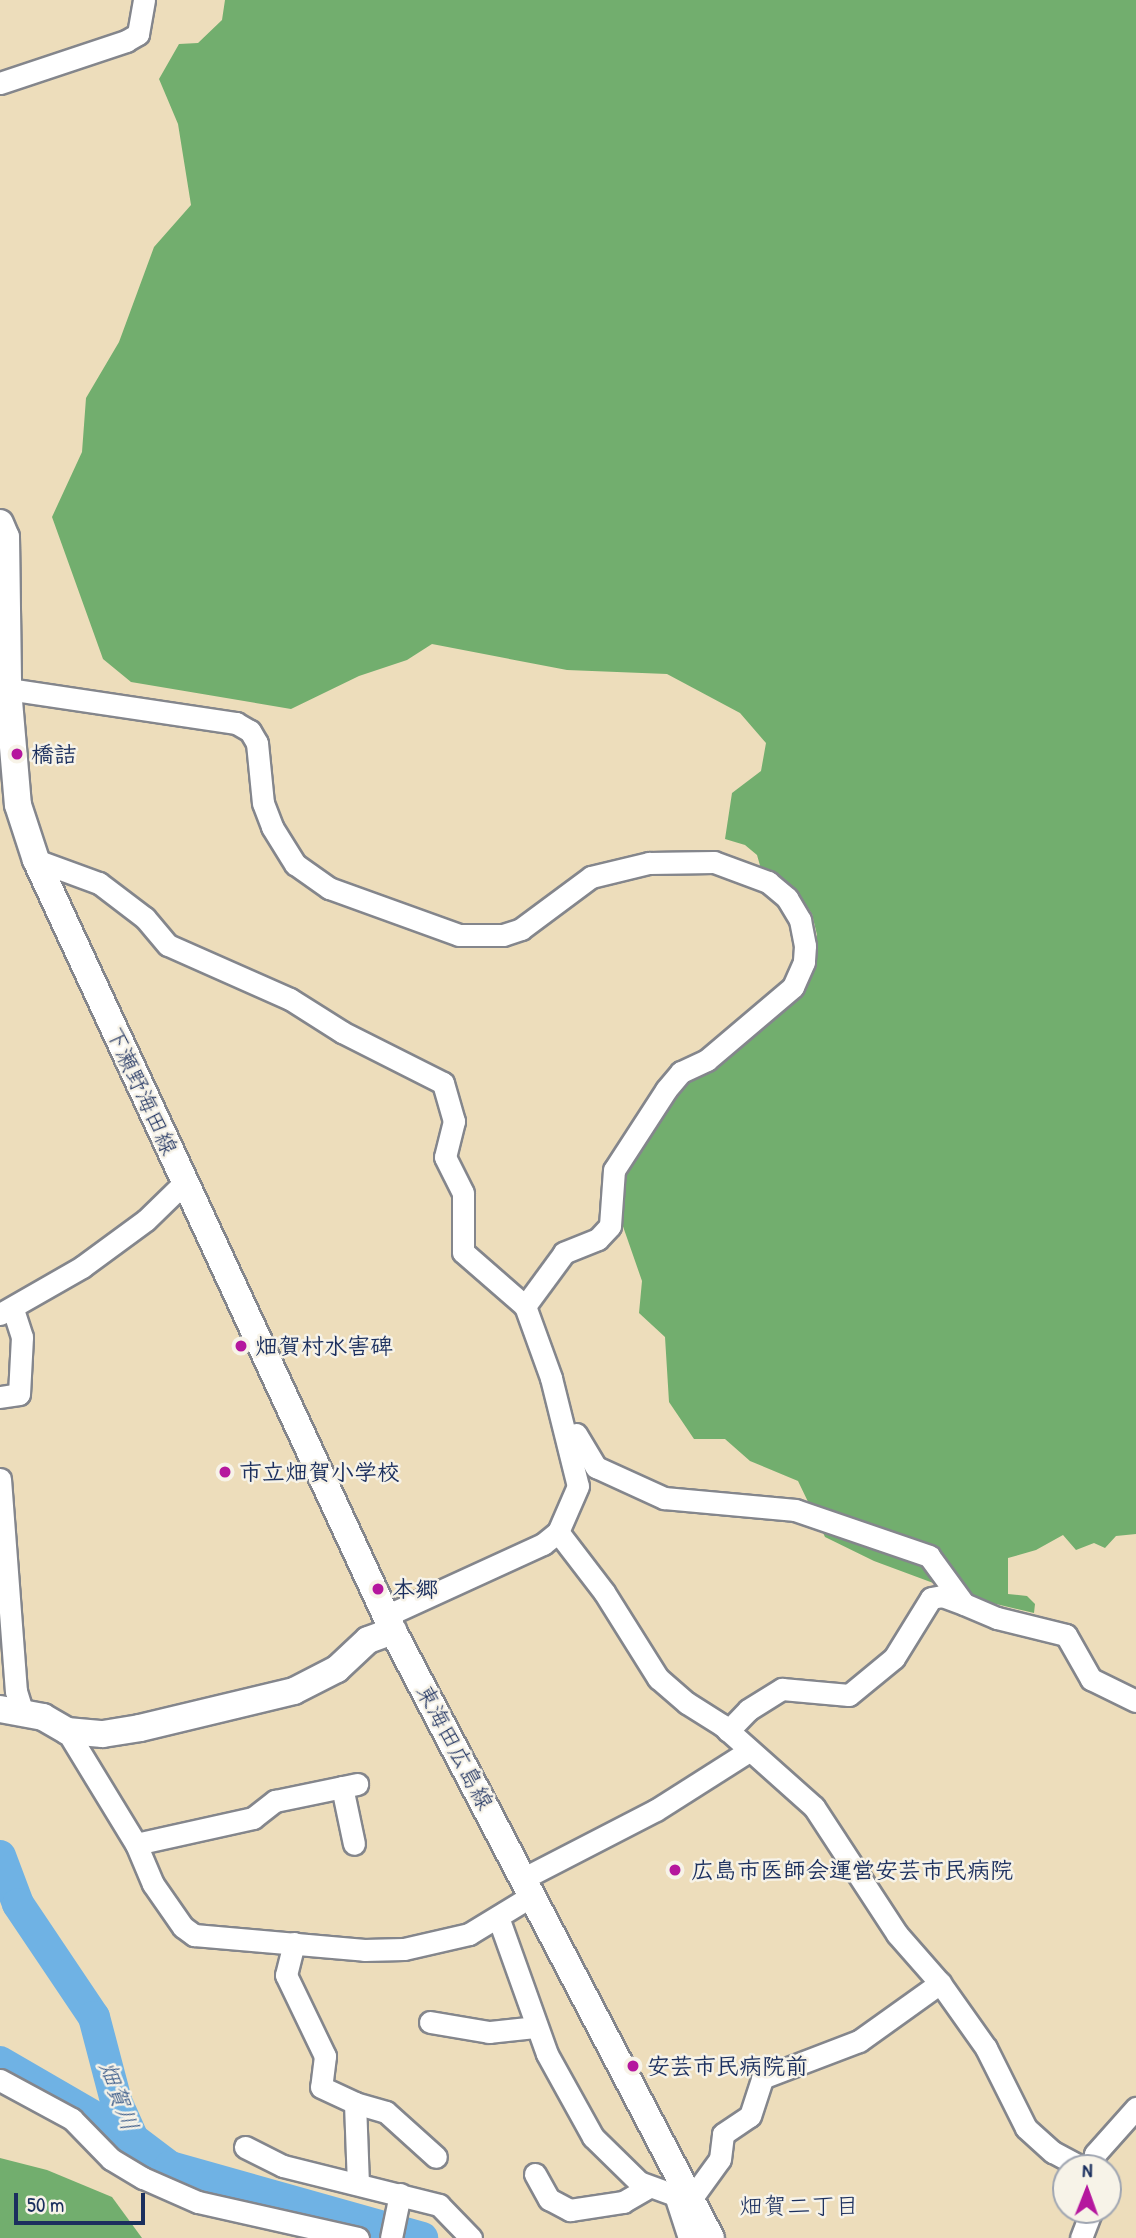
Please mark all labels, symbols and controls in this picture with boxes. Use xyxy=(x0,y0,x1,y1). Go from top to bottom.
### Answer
place label: 橋詰 xyxy=(31,740,77,768)
marker: 橋詰 xyxy=(9,746,25,762)
street label: 下瀬野海田線 xyxy=(100,1023,184,1159)
place label: 畑賀村水害碑 xyxy=(255,1332,393,1360)
marker: 畑賀村水害碑 xyxy=(233,1338,249,1354)
place label: 市立畑賀小学校 xyxy=(239,1458,400,1486)
marker: 市立畑賀小学校 xyxy=(217,1464,233,1480)
place label: 本郷 xyxy=(392,1575,438,1603)
marker: 本郷 xyxy=(370,1581,386,1597)
street label: 東海田広島線 xyxy=(410,1680,500,1814)
place label: 広島市医師会運営安芸市民病院 xyxy=(691,1856,1013,1884)
marker: 広島市医師会運営安芸市民病院 xyxy=(665,1860,685,1880)
place label: 安芸市民病院前 xyxy=(647,2052,808,2080)
water label: 畑賀川 xyxy=(93,2057,145,2135)
marker: 安芸市民病院前 xyxy=(625,2058,641,2074)
north arrow xyxy=(1052,2154,1122,2224)
text: N xyxy=(1082,2157,1093,2183)
scale bar xyxy=(18,2178,149,2222)
text: 50 m xyxy=(27,2190,64,2219)
district label: 畑賀二丁目 xyxy=(739,2192,859,2220)

